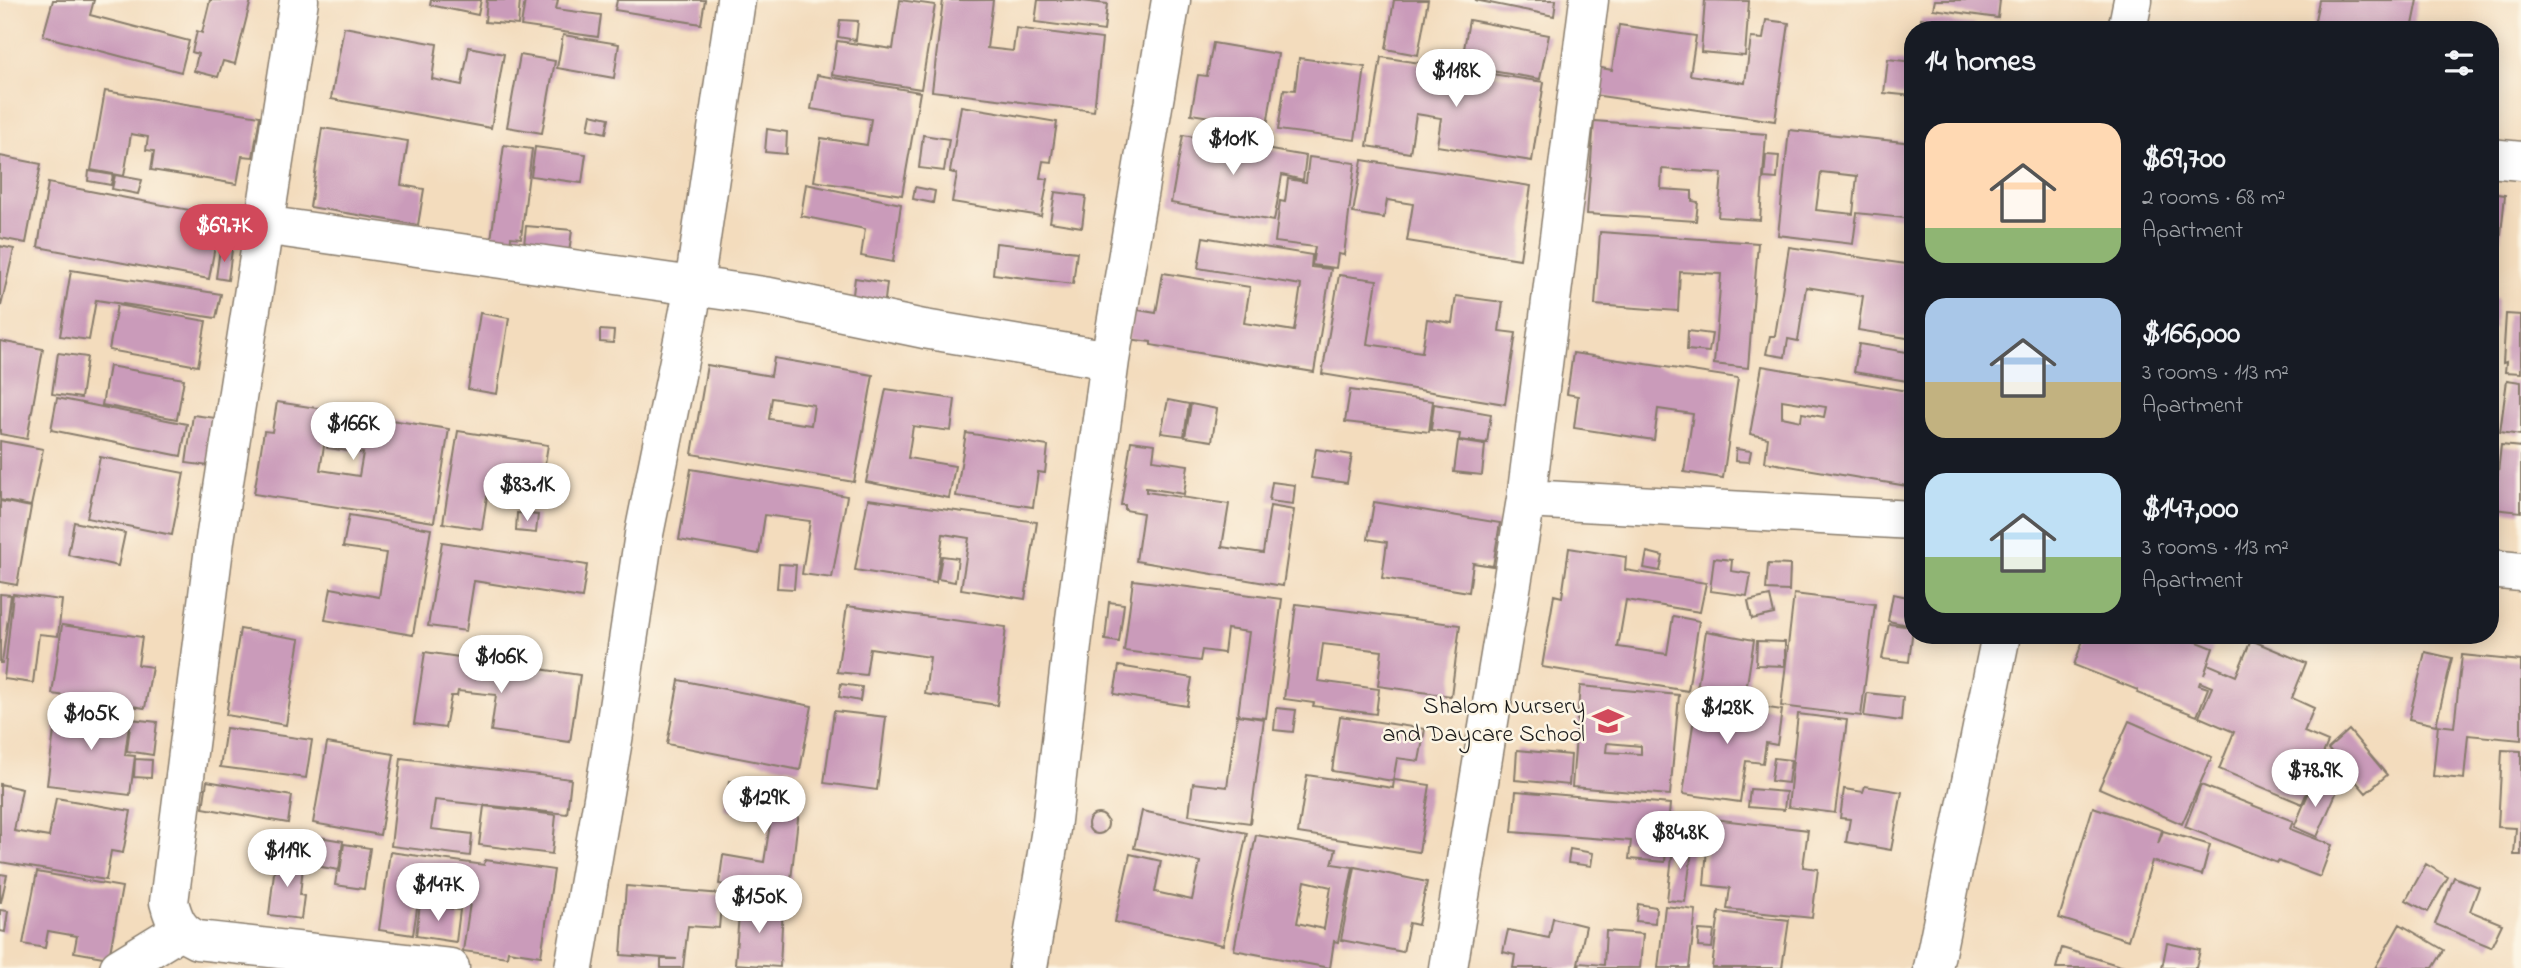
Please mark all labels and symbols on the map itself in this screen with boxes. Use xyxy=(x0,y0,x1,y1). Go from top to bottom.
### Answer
pin: $118K xyxy=(1407,50,1505,109)
pin: $101K xyxy=(1184,118,1282,177)
pin: $69.7K xyxy=(167,204,281,264)
pin: $166K xyxy=(304,402,402,462)
pin: $83.1K xyxy=(470,463,584,523)
pin: $106K xyxy=(452,636,550,695)
pin: $128K xyxy=(1678,686,1776,746)
place label: Shalom Nursery and Daycare School xyxy=(1383,690,1585,754)
pin: $105K xyxy=(42,692,140,752)
school or university icon: Shalom Nursery and Daycare School xyxy=(1591,704,1625,738)
pin: $78.9K xyxy=(2258,750,2372,809)
pin: $129K xyxy=(715,776,813,836)
pin: $84.8K xyxy=(1623,812,1737,871)
pin: $119K xyxy=(238,830,336,889)
pin: $147K xyxy=(389,864,487,923)
pin: $150K xyxy=(710,876,808,935)

